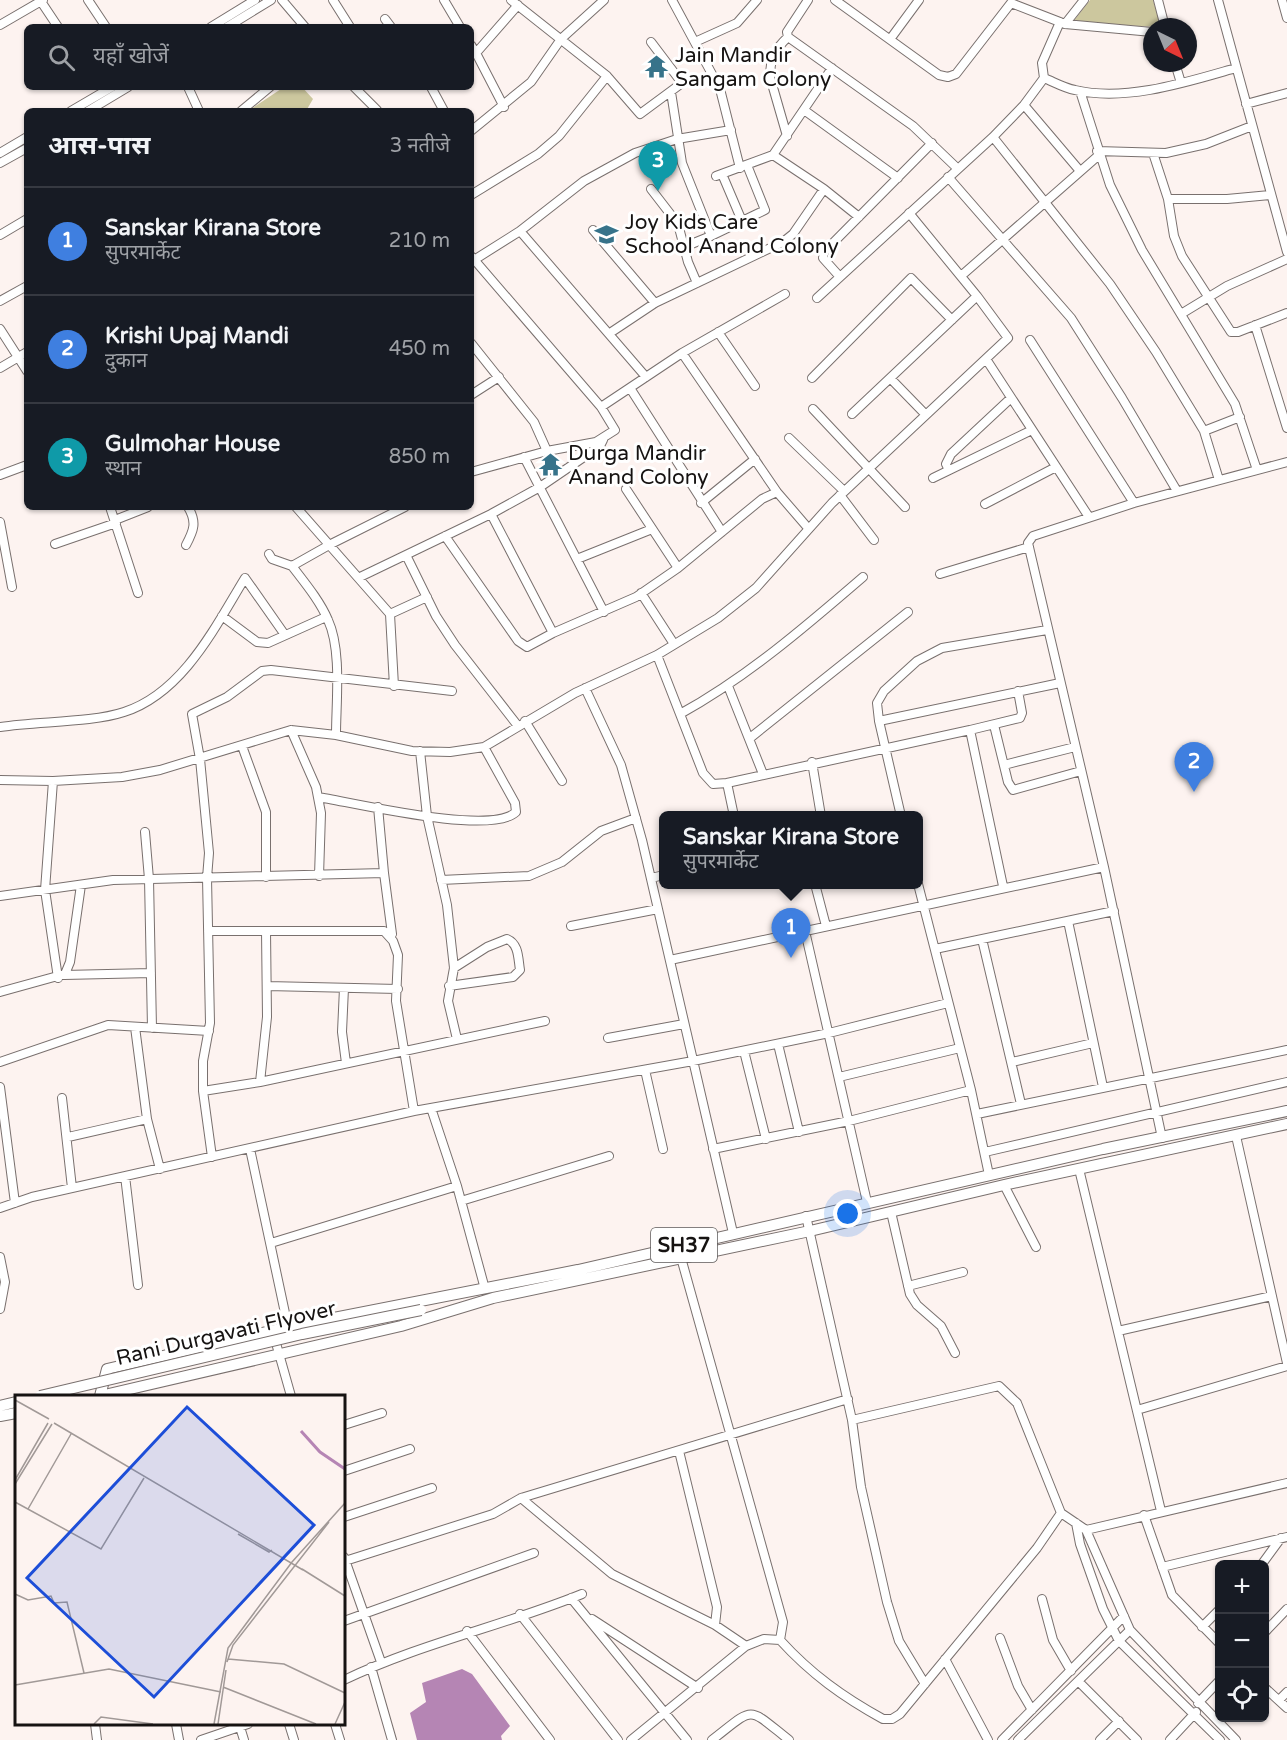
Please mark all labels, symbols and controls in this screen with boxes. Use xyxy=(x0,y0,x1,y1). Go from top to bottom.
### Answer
north arrow xyxy=(1143,18,1197,72)
search box xyxy=(24,24,474,90)
icon: search xyxy=(45,41,78,74)
text: यहाँ खोजें xyxy=(93,43,169,69)
place label: Jain Mandir Sangam Colony xyxy=(675,43,831,92)
temple icon: Jain Mandir Sangam Colony xyxy=(644,54,670,80)
text: आस-पास xyxy=(48,130,150,161)
text: 3 नतीजे xyxy=(390,134,450,158)
pin: 3 xyxy=(638,142,678,191)
place label: Joy Kids Care School Anand Colony xyxy=(625,210,839,259)
text: Sanskar Kirana Store xyxy=(105,215,321,241)
school or university icon: Joy Kids Care School Anand Colony xyxy=(594,221,620,247)
text: 1 xyxy=(61,229,74,253)
text: 210 m xyxy=(389,229,450,253)
text: सुपरमार्केट xyxy=(105,241,181,265)
text: Krishi Upaj Mandi xyxy=(105,323,289,349)
text: 2 xyxy=(61,337,74,361)
text: 450 m xyxy=(389,337,450,361)
text: दुकान xyxy=(105,349,147,373)
text: Gulmohar House xyxy=(105,431,280,457)
place label: Durga Mandir Anand Colony xyxy=(568,441,709,490)
text: 3 xyxy=(61,445,74,469)
text: 850 m xyxy=(389,445,450,469)
temple icon: Durga Mandir Anand Colony xyxy=(537,452,563,478)
text: स्थान xyxy=(105,457,141,481)
pin: 2 xyxy=(1174,742,1214,792)
popup xyxy=(659,811,923,889)
text: Sanskar Kirana Store xyxy=(683,824,899,850)
text: सुपरमार्केट xyxy=(683,850,759,874)
pin: 1 xyxy=(772,908,810,958)
your location xyxy=(833,1199,862,1228)
road number: SH37 xyxy=(651,1228,717,1262)
street label: Rani Durgavati Flyover xyxy=(114,1296,339,1371)
inset map xyxy=(15,1395,345,1725)
map controls xyxy=(1215,1560,1269,1722)
button: + xyxy=(1215,1560,1269,1614)
button: − xyxy=(1215,1614,1269,1668)
button: locate xyxy=(1215,1668,1269,1722)

